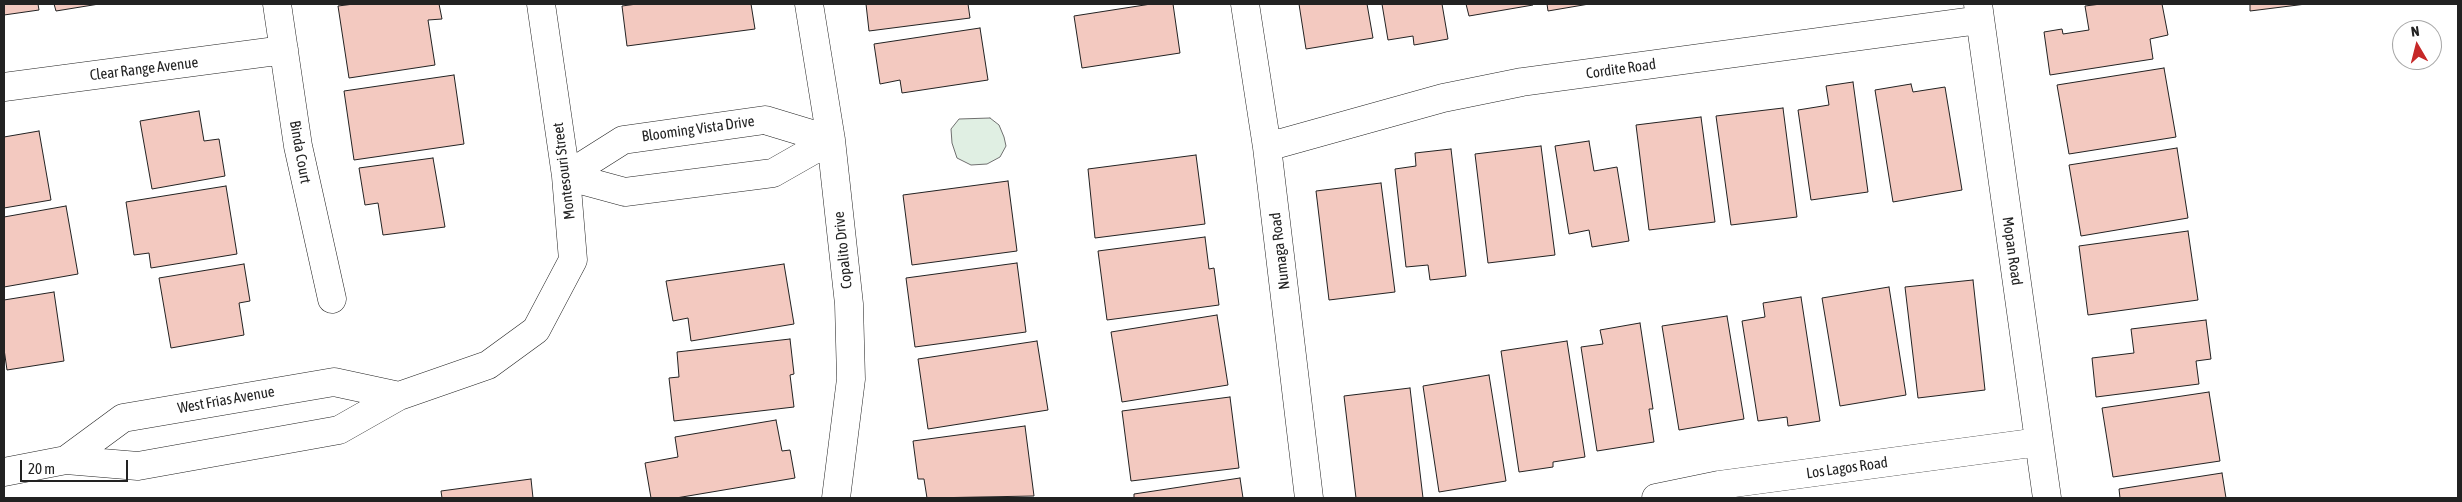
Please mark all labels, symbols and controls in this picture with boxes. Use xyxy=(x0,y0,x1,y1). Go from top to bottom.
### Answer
north arrow xyxy=(2392,20,2442,70)
text: N xyxy=(2410,23,2420,40)
street label: Clear Range Avenue xyxy=(89,53,199,85)
street label: Cordite Road xyxy=(1585,55,1657,83)
street label: Blooming Vista Drive xyxy=(640,112,756,146)
street label: Binda Court xyxy=(286,119,314,185)
street label: Montesouri Street xyxy=(549,121,579,221)
street label: Copalito Drive xyxy=(830,210,856,290)
street label: Numaga Road xyxy=(1266,211,1294,291)
street label: Mopan Road xyxy=(1998,216,2026,286)
street label: West Frias Avenue xyxy=(176,383,276,417)
scale bar xyxy=(22,450,130,482)
street label: Los Lagos Road xyxy=(1805,453,1889,483)
text: 20 m xyxy=(28,460,55,477)

